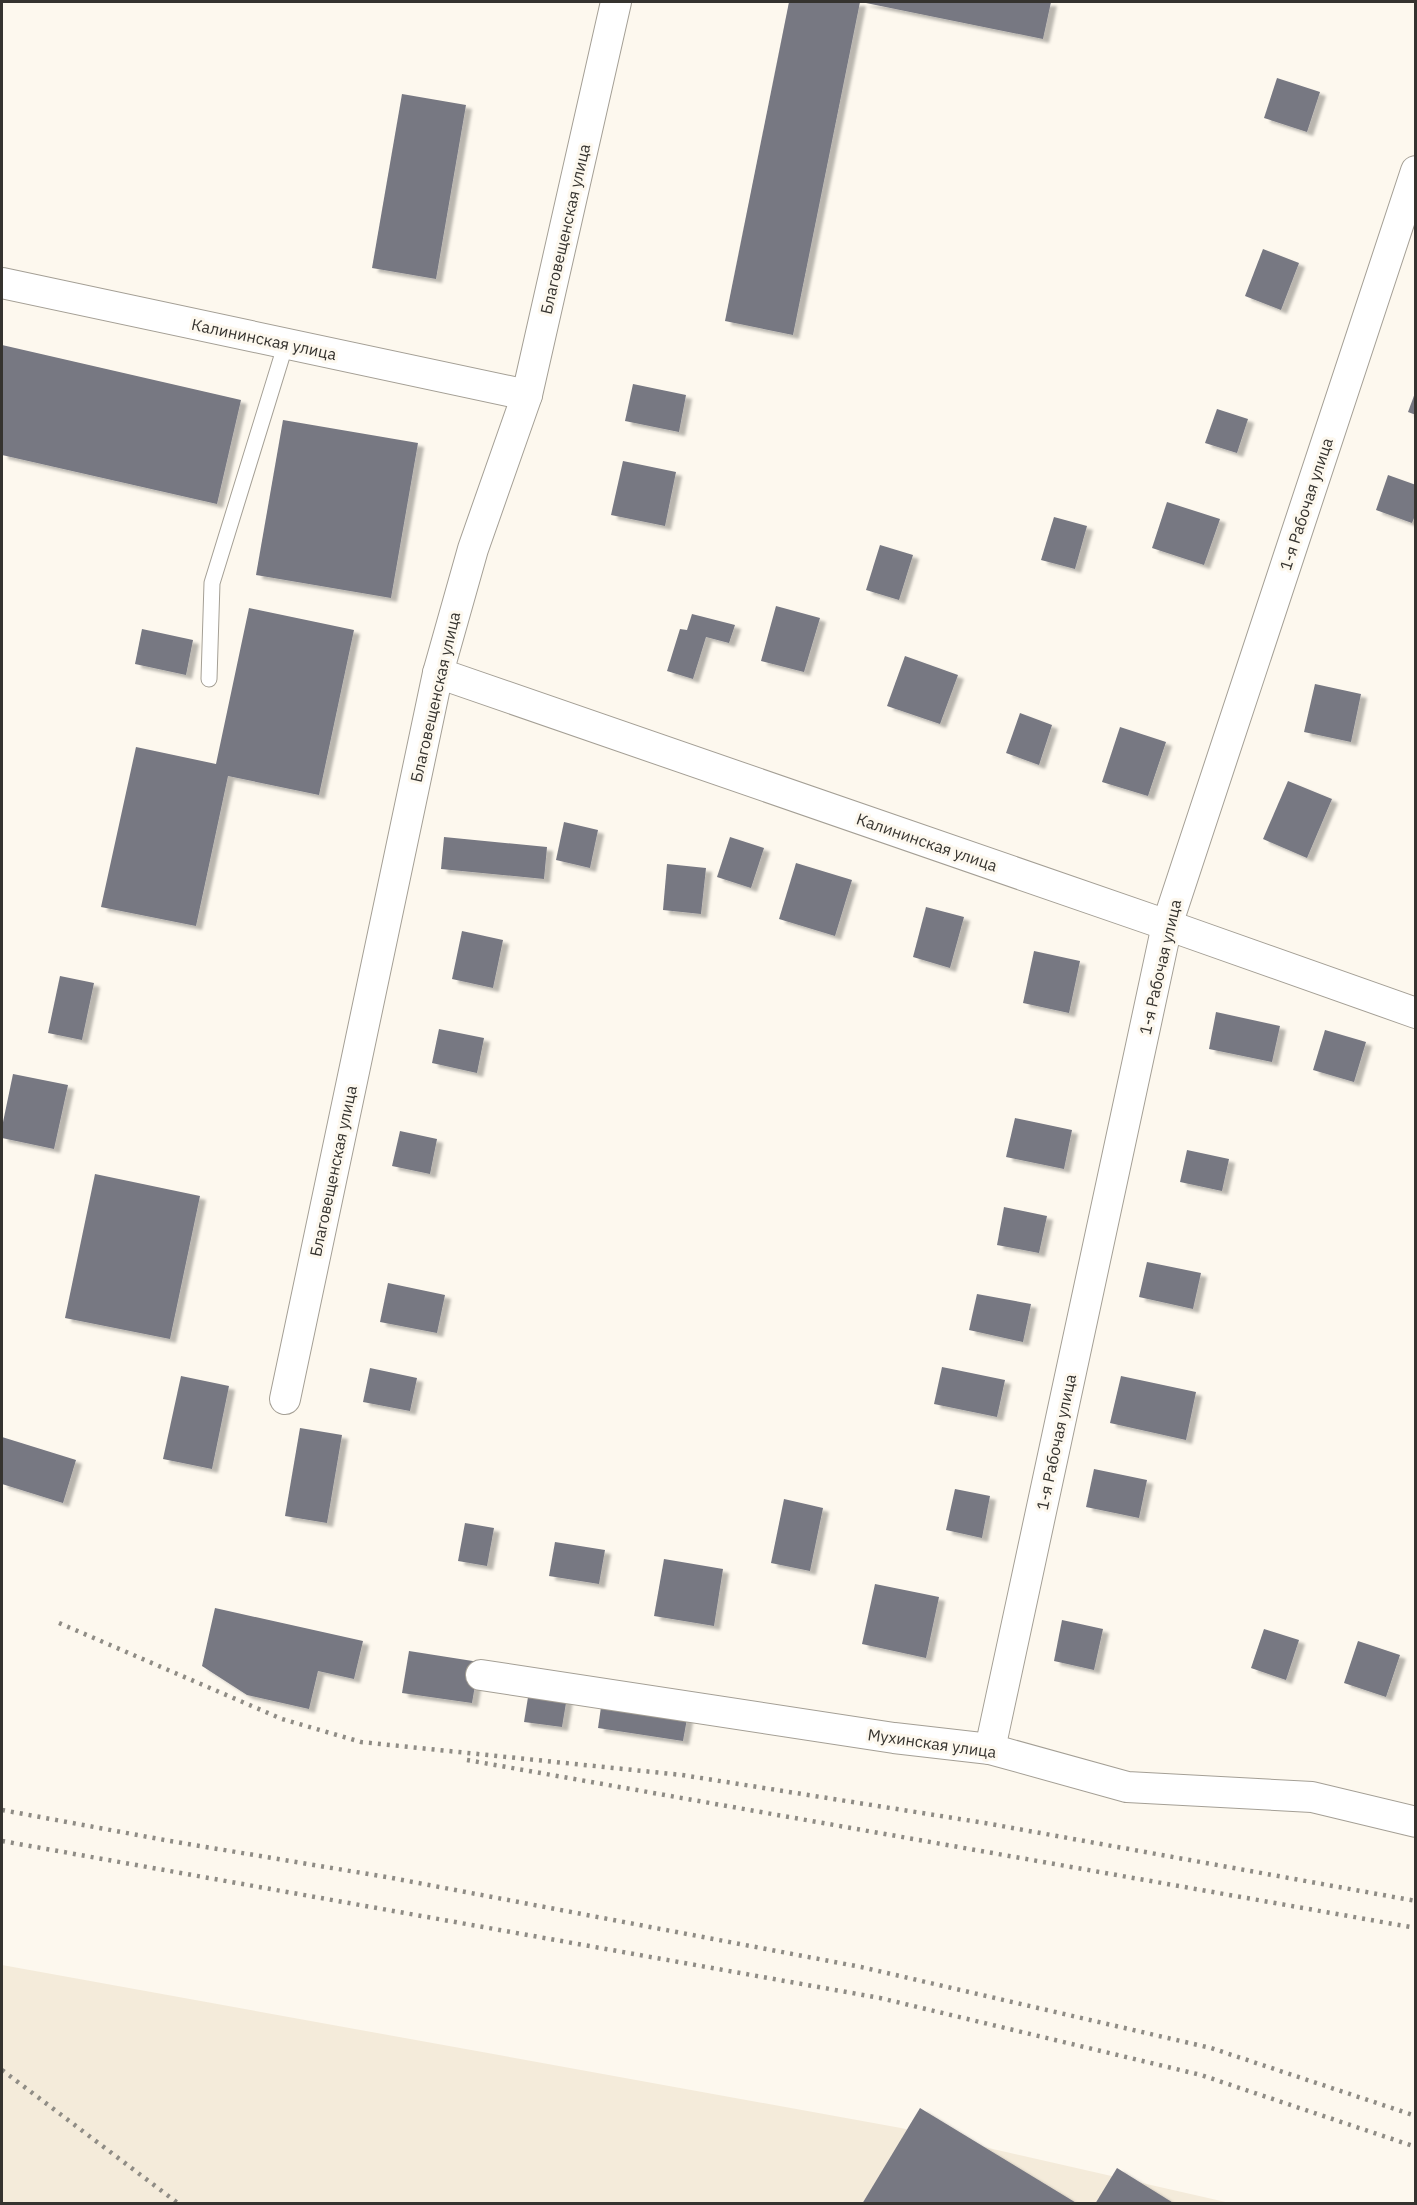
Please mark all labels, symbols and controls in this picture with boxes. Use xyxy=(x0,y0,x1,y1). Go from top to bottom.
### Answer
street label: Благовещенская улица xyxy=(536,141,594,316)
street label: Калининская улица xyxy=(190,314,339,364)
street label: 1-я Рабочая улица xyxy=(1275,435,1337,573)
street label: Благовещенская улица xyxy=(406,609,464,784)
street label: Калининская улица xyxy=(854,808,1001,876)
street label: 1-я Рабочая улица xyxy=(1135,897,1185,1037)
street label: Благовещенская улица xyxy=(305,1083,361,1258)
street label: 1-я Рабочая улица xyxy=(1032,1372,1080,1512)
street label: Мухинская улица xyxy=(866,1724,998,1762)

